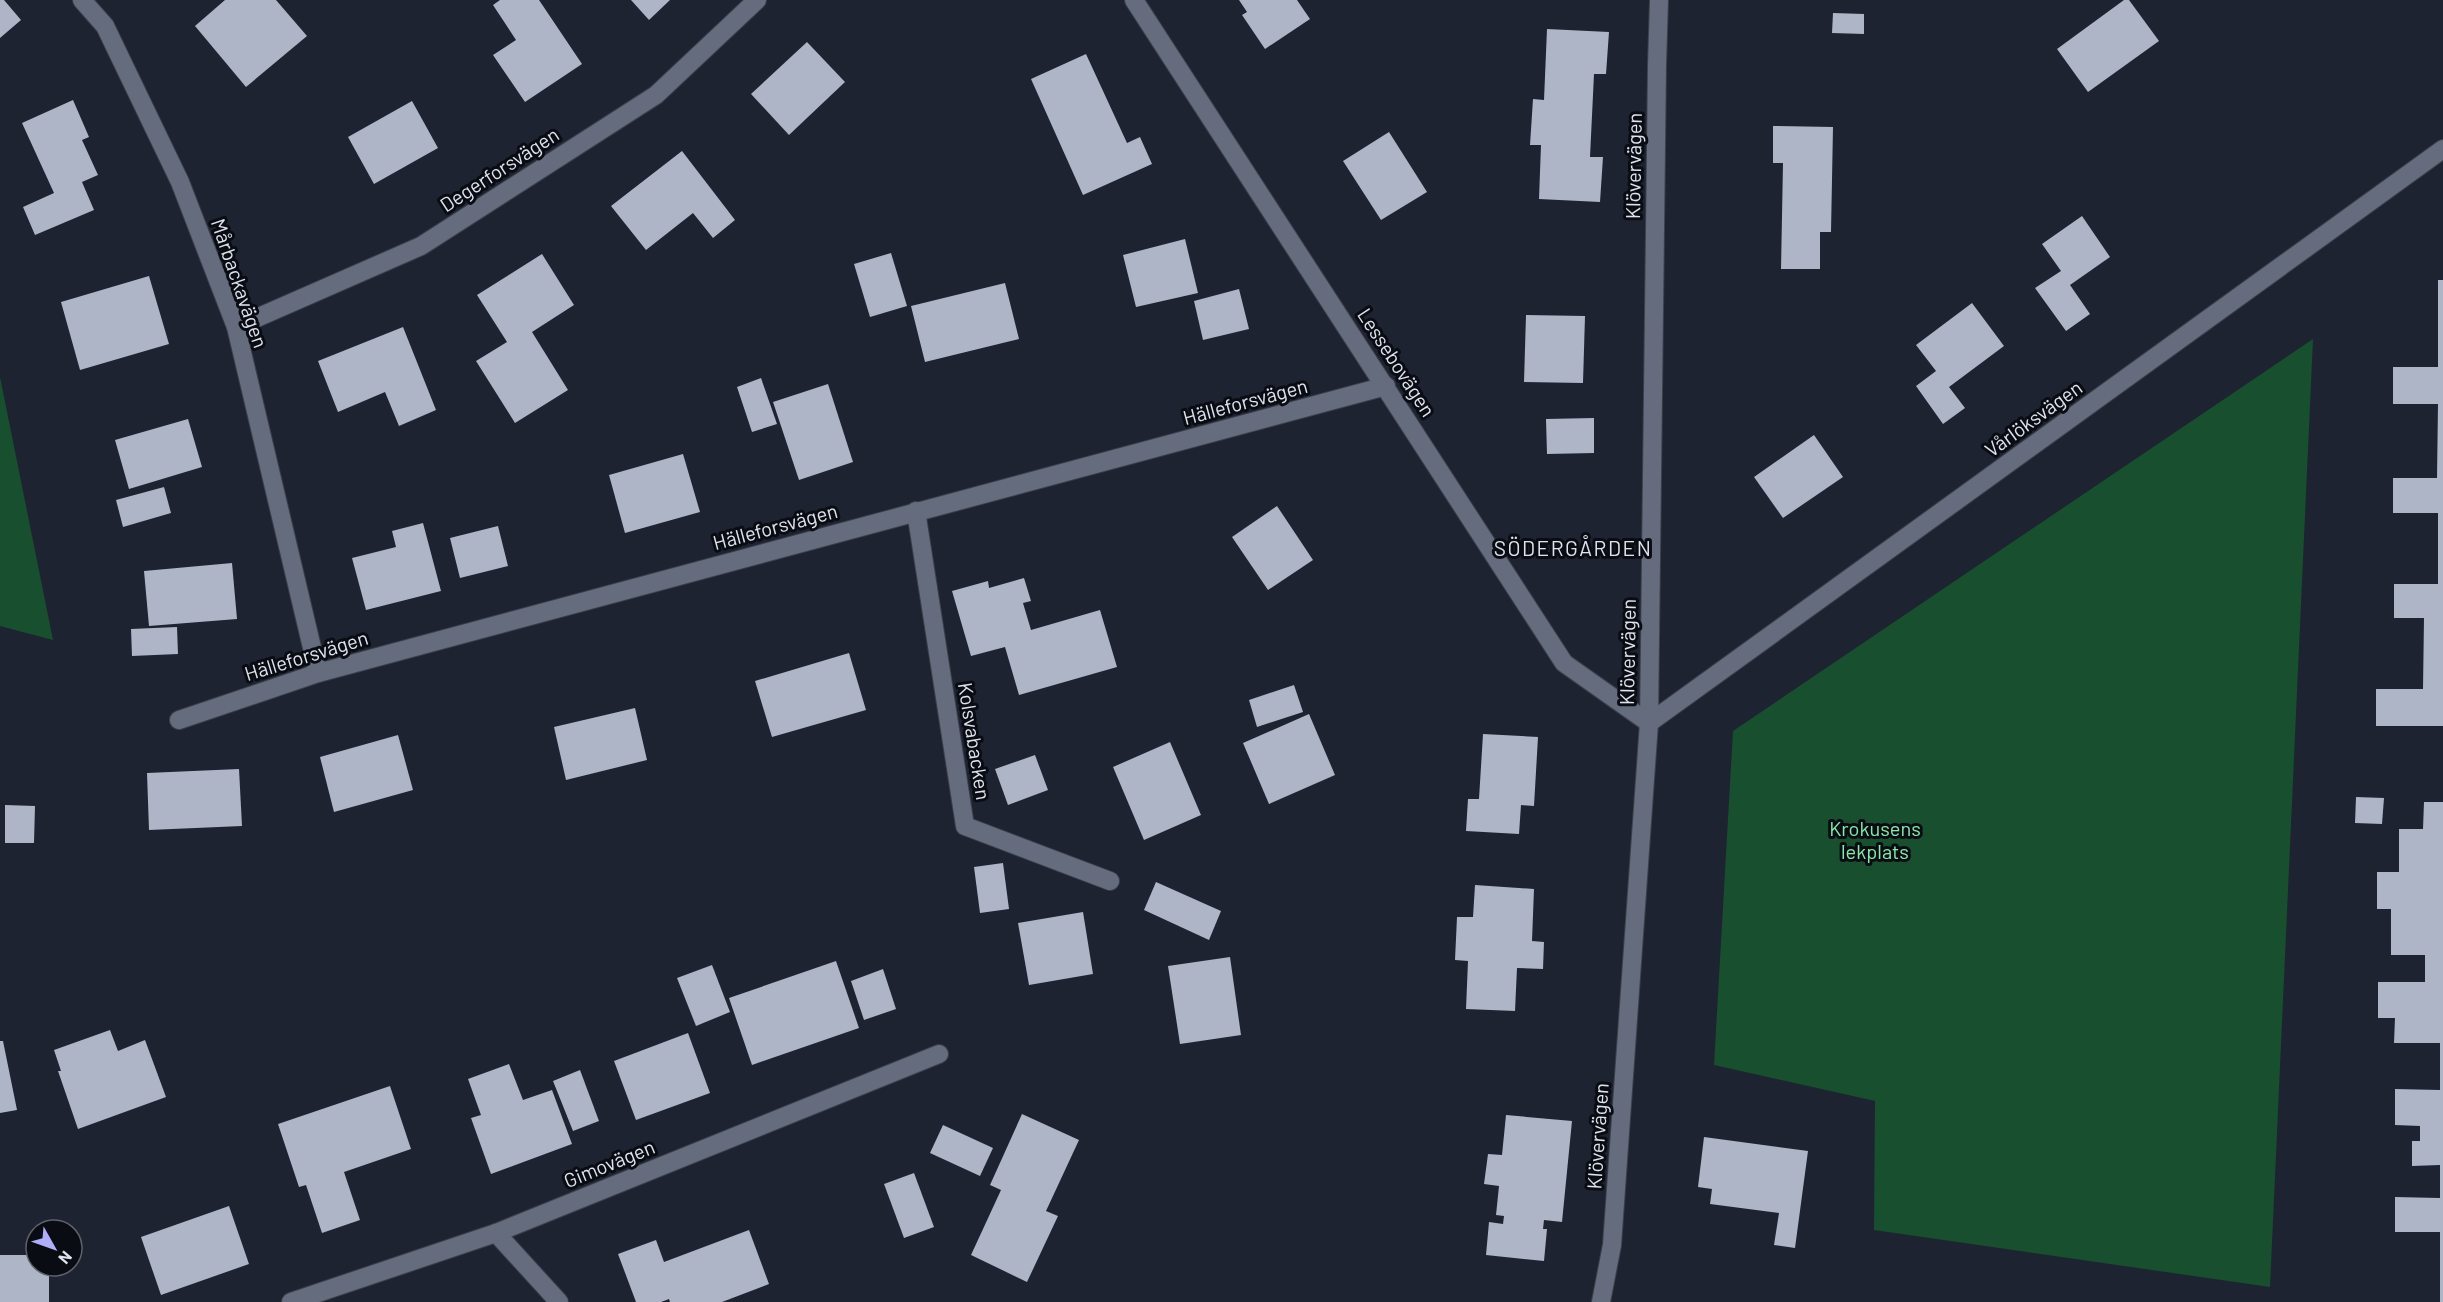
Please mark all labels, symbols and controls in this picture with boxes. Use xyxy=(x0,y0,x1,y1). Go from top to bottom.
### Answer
street label: Klövervägen xyxy=(1620,113,1646,219)
street label: Degerforsvägen xyxy=(435,122,563,216)
street label: Mårbackavägen xyxy=(207,215,273,351)
street label: Lessebovägen xyxy=(1353,303,1441,421)
street label: Hälleforsvägen xyxy=(1180,373,1310,429)
street label: Vårlöksvägen xyxy=(1980,375,2086,461)
street label: Hälleforsvägen xyxy=(710,498,840,554)
district label: SÖDERGÅRDEN xyxy=(1494,535,1652,560)
street label: Klövervägen xyxy=(1614,599,1640,705)
street label: Hälleforsvägen xyxy=(241,625,371,685)
street label: Kolsvabacken xyxy=(954,681,996,801)
park label: Krokusens lekplats xyxy=(1829,816,1921,863)
street label: Klövervägen xyxy=(1581,1082,1613,1190)
street label: Gimovägen xyxy=(560,1134,658,1192)
north arrow xyxy=(24,1218,84,1278)
text: N xyxy=(55,1248,77,1268)

